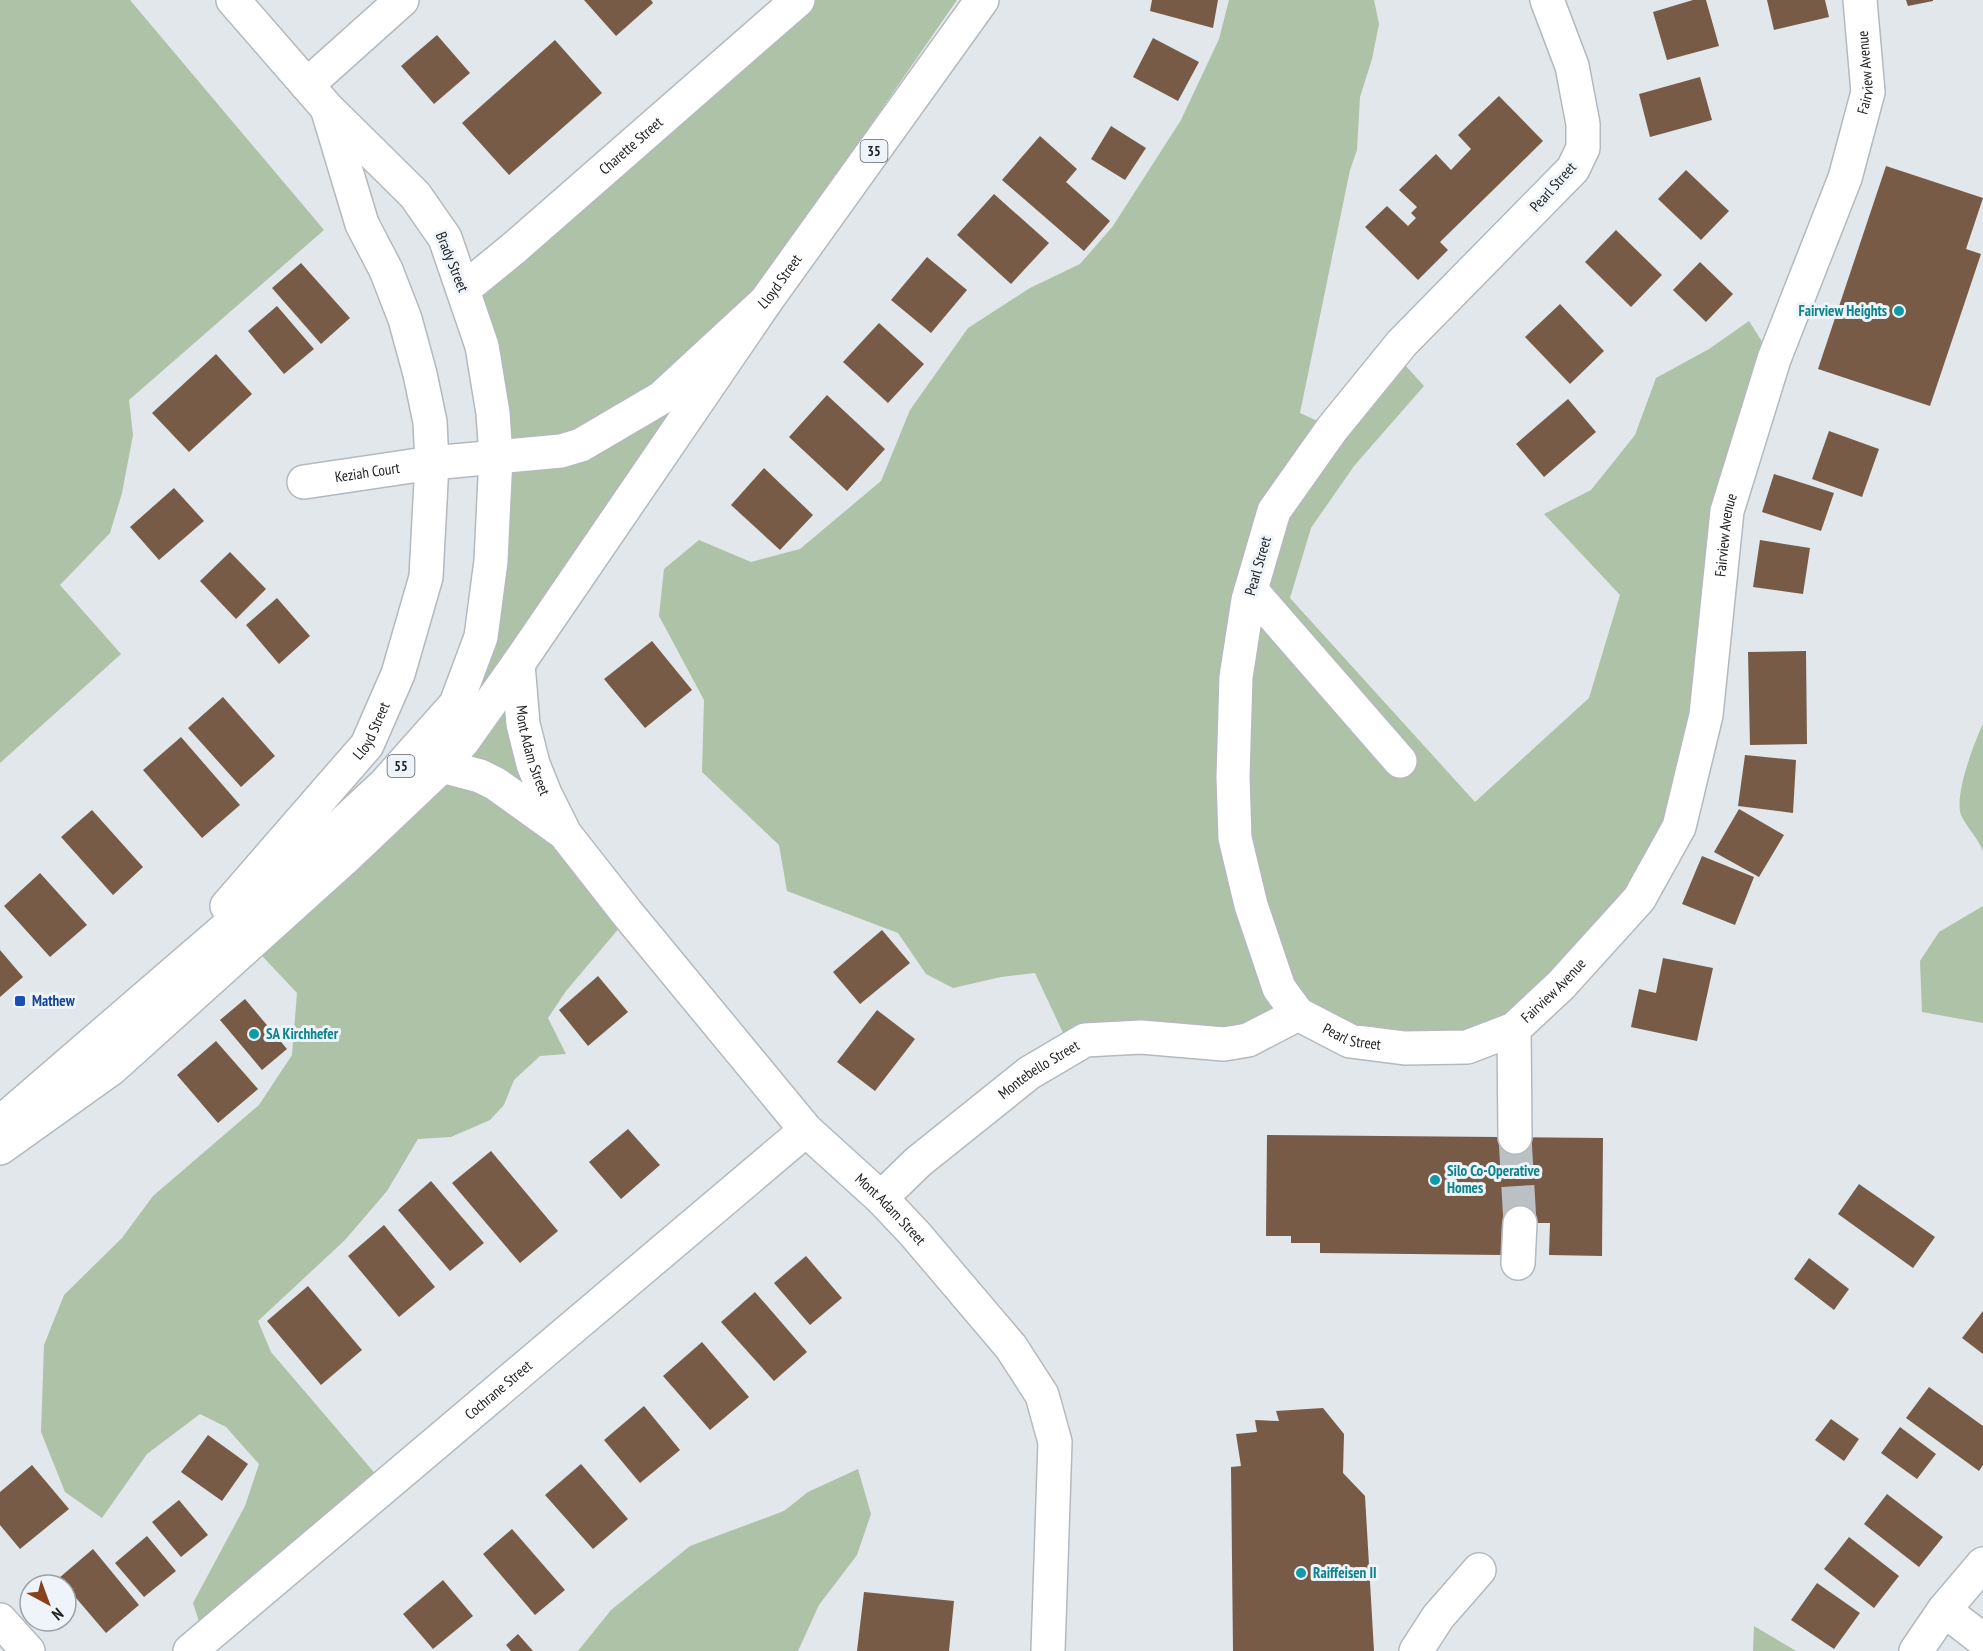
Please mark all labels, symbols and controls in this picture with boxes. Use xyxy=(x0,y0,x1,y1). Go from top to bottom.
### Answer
street label: Fairview Avenue xyxy=(1852,30,1877,116)
street label: Charette Street xyxy=(595,113,667,178)
road number: 35 xyxy=(860,140,888,162)
street label: Pearl Street xyxy=(1525,158,1580,215)
street label: Brady Street xyxy=(432,229,473,295)
street label: Lloyd Street xyxy=(754,250,805,313)
place label: Fairview Heights xyxy=(1798,301,1887,320)
marker: Fairview Heights xyxy=(1892,304,1906,318)
street label: Keziah Court xyxy=(333,458,401,486)
street label: Fairview Avenue xyxy=(1710,491,1741,578)
street label: Pearl Street xyxy=(1240,534,1275,597)
street label: Lloyd Street xyxy=(349,699,394,763)
street label: Mont Adam Street xyxy=(512,704,555,798)
road number: 55 xyxy=(388,755,414,777)
street label: Fairview Avenue xyxy=(1517,954,1590,1027)
place label: Mathew xyxy=(32,991,76,1010)
marker: Mathew xyxy=(13,994,27,1008)
street label: Pearl Street xyxy=(1320,1019,1382,1054)
place label: SA Kirchhefer xyxy=(266,1024,339,1043)
marker: SA Kirchhefer xyxy=(247,1027,261,1041)
street label: Montebello Street xyxy=(994,1036,1082,1103)
place label: Silo Co-Operative Homes xyxy=(1447,1161,1540,1197)
street label: Mont Adam Street xyxy=(851,1169,930,1249)
marker: Silo Co-Operative Homes xyxy=(1428,1173,1442,1187)
street label: Cochrane Street xyxy=(461,1356,536,1423)
place label: Raiffeisen II xyxy=(1313,1563,1377,1582)
marker: Raiffeisen II xyxy=(1294,1566,1308,1580)
north arrow xyxy=(18,1573,78,1633)
text: N xyxy=(48,1604,68,1625)

